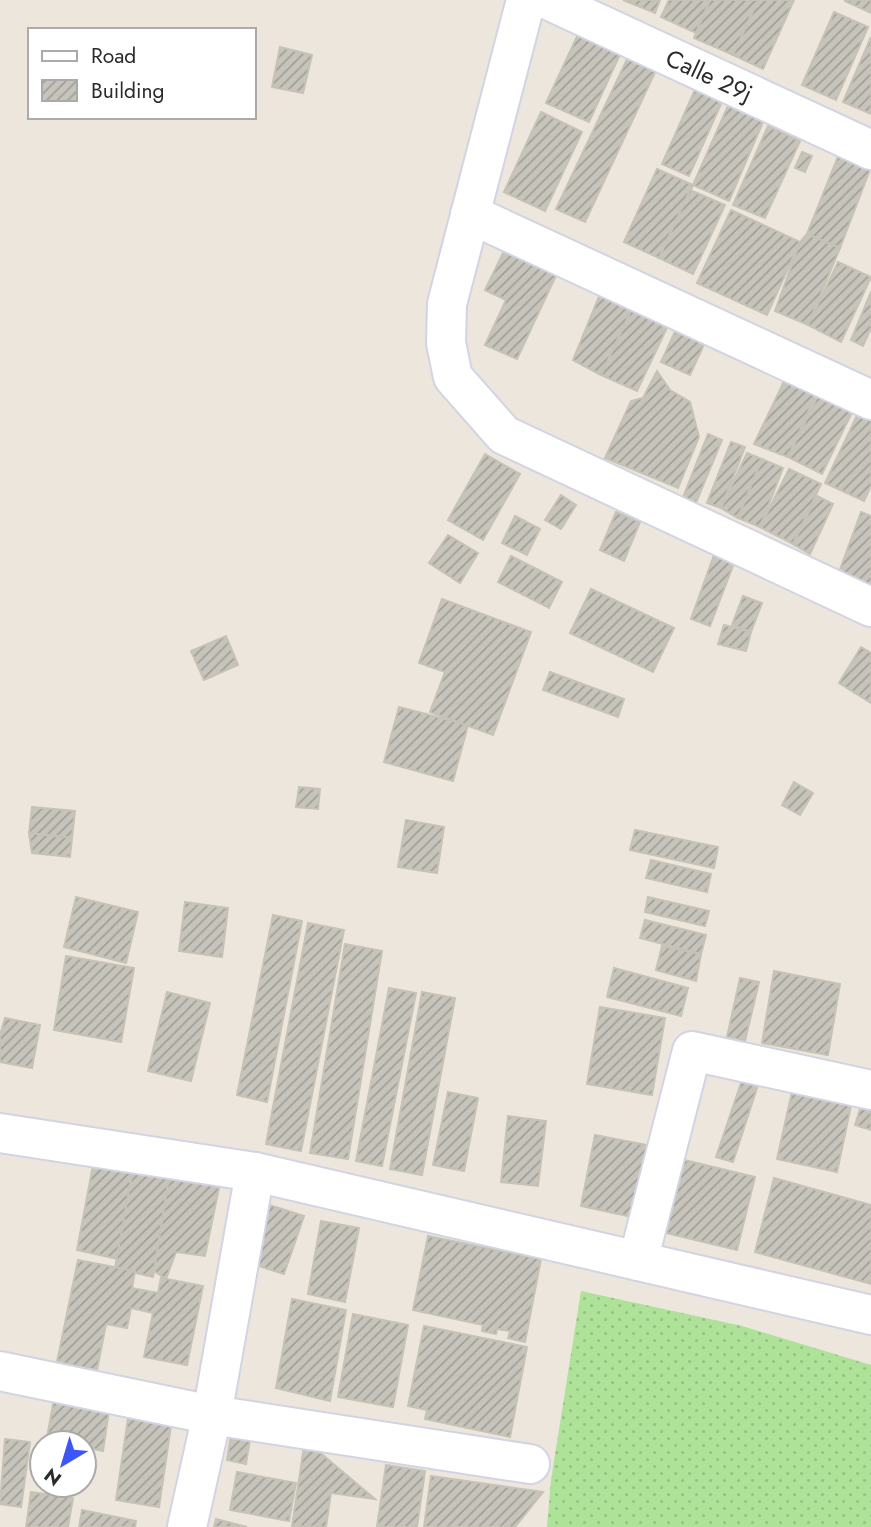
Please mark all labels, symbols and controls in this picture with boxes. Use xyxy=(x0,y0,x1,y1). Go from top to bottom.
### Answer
legend xyxy=(28,28,256,119)
street label: Calle 29j xyxy=(660,40,759,110)
text: Road xyxy=(91,41,136,71)
text: Building xyxy=(91,76,164,106)
north arrow xyxy=(28,1429,98,1499)
text: N xyxy=(39,1462,67,1492)

